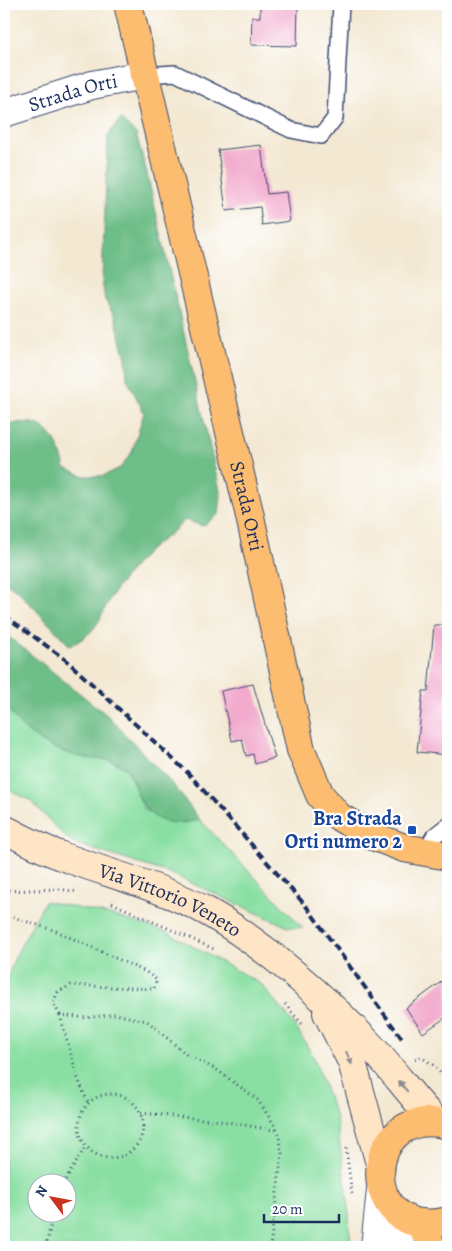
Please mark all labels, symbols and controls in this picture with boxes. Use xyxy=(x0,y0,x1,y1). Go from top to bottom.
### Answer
street label: Strada Orti xyxy=(25,67,120,118)
street label: Strada Orti xyxy=(223,458,270,554)
place label: Bra Strada Orti numero 2 xyxy=(285,805,402,855)
marker: Bra Strada Orti numero 2 xyxy=(406,824,418,836)
street label: Via Vittorio Veneto xyxy=(94,857,247,943)
one-way arrow xyxy=(345,1051,353,1065)
one-way arrow xyxy=(397,1080,408,1093)
north arrow xyxy=(28,1174,78,1224)
text: N xyxy=(31,1182,52,1201)
scale bar xyxy=(264,1191,340,1223)
text: 20 m xyxy=(272,1199,303,1219)

